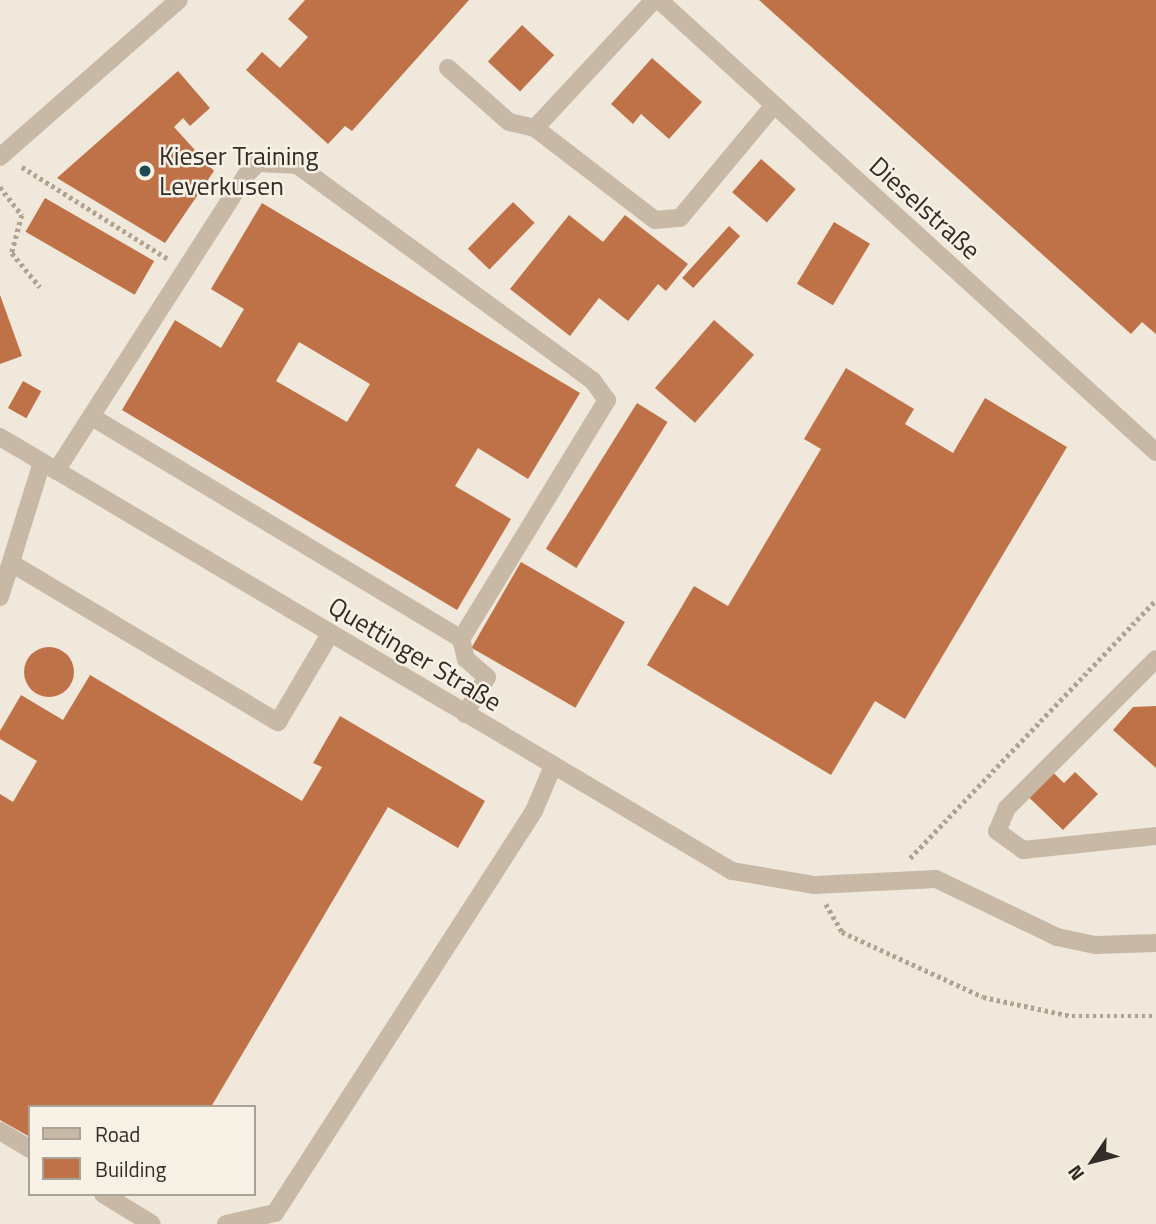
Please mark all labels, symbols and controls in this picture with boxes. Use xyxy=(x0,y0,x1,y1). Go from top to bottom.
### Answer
place label: Kieser Training Leverkusen xyxy=(159,140,319,202)
street label: Dieselstraße xyxy=(863,150,987,266)
marker: Kieser Training Leverkusen xyxy=(137,163,153,179)
street label: Quettinger Straße xyxy=(323,590,507,718)
legend xyxy=(28,1105,256,1196)
text: Road xyxy=(95,1118,140,1150)
north arrow xyxy=(1058,1126,1128,1196)
text: Building xyxy=(95,1153,166,1185)
text: N xyxy=(1060,1160,1091,1187)

